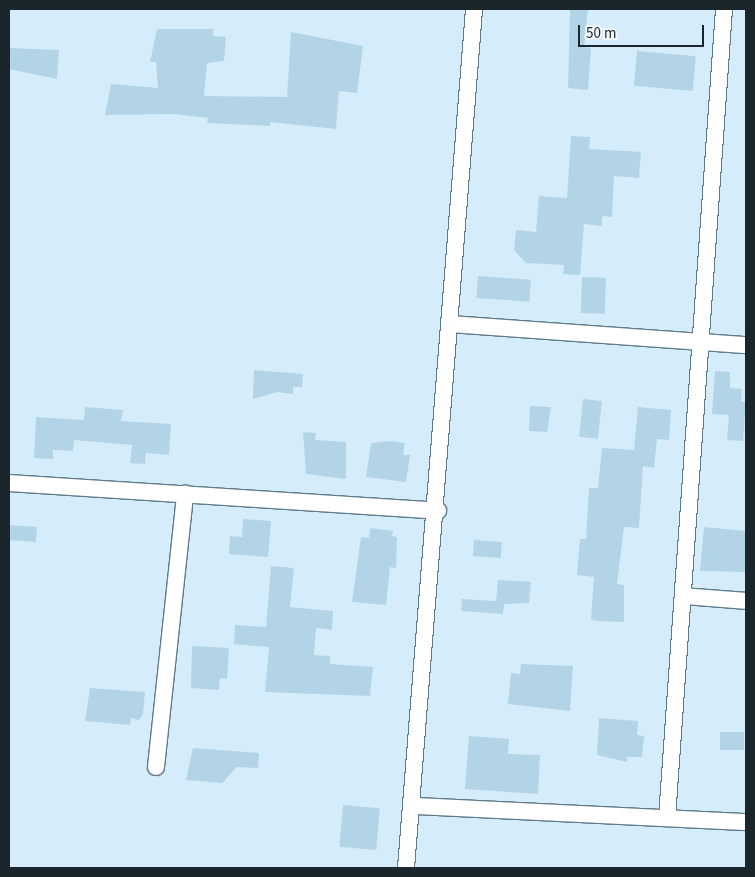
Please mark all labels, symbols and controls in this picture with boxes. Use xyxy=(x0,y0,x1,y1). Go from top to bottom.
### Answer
scale bar xyxy=(580,15,706,47)
text: 50 m xyxy=(586,23,616,44)

